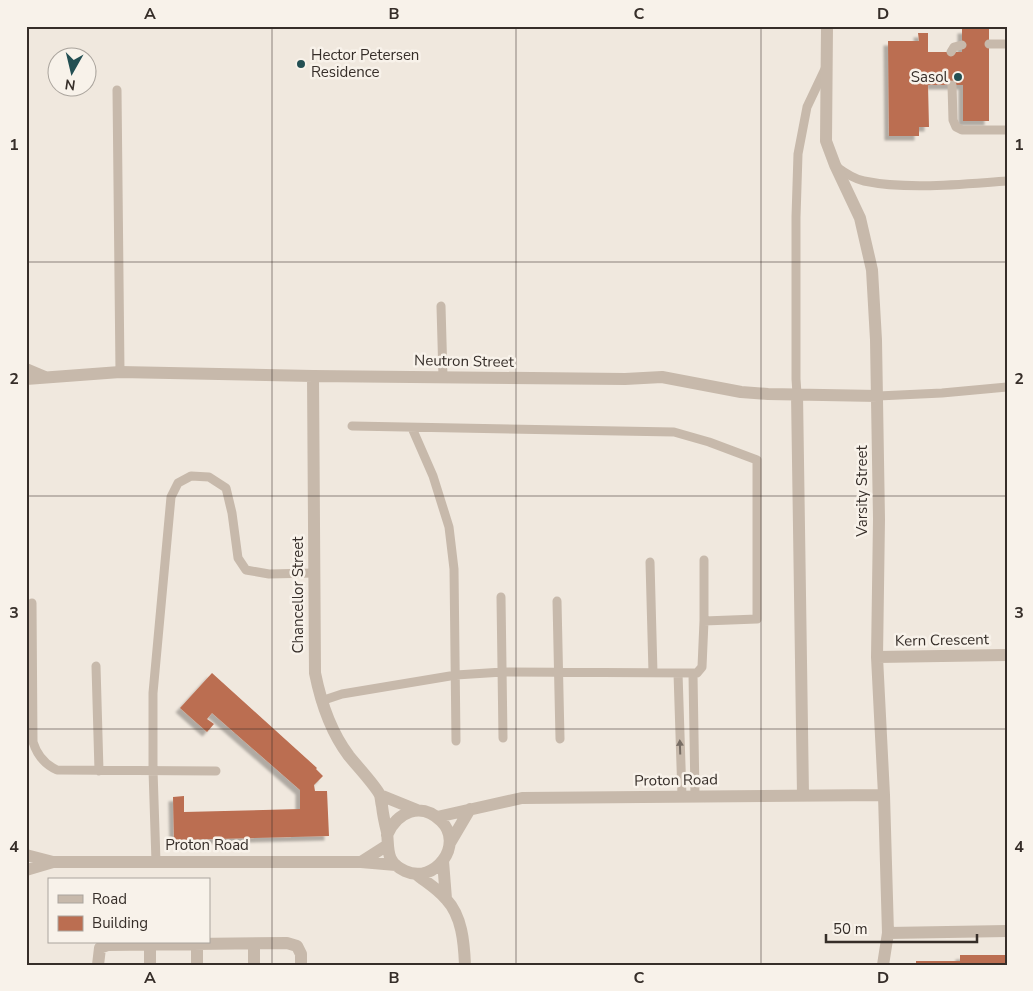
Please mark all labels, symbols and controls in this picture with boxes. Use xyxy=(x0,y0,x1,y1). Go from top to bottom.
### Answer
text: A xyxy=(144,3,156,25)
text: B xyxy=(388,3,400,25)
text: C xyxy=(634,3,645,25)
text: D xyxy=(877,3,889,25)
place label: Hector Petersen Residence xyxy=(311,45,419,82)
north arrow xyxy=(48,48,98,98)
marker: Hector Petersen Residence xyxy=(295,58,307,70)
place label: Sasol xyxy=(911,67,949,87)
marker: Sasol xyxy=(952,71,964,83)
text: N xyxy=(64,74,77,95)
text: 1 xyxy=(9,134,19,156)
text: 1 xyxy=(1014,134,1024,156)
street label: Neutron Street xyxy=(414,350,515,372)
text: 2 xyxy=(9,368,19,390)
text: 2 xyxy=(1014,368,1024,390)
street label: Varsity Street xyxy=(852,445,872,538)
street label: Chancellor Street xyxy=(288,536,308,654)
text: 3 xyxy=(9,602,19,624)
text: 3 xyxy=(1014,602,1024,624)
street label: Kern Crescent xyxy=(895,629,990,651)
one-way arrow xyxy=(676,739,684,755)
street label: Proton Road xyxy=(634,769,718,791)
street label: Proton Road xyxy=(165,835,249,855)
text: 4 xyxy=(9,836,19,858)
text: 4 xyxy=(1014,836,1024,858)
legend xyxy=(48,878,210,944)
text: Road xyxy=(92,889,127,909)
scale bar xyxy=(826,911,977,943)
text: Building xyxy=(92,913,148,933)
text: 50 m xyxy=(833,919,868,939)
text: A xyxy=(144,967,156,989)
text: B xyxy=(388,967,400,989)
text: C xyxy=(634,967,645,989)
text: D xyxy=(877,967,889,989)

